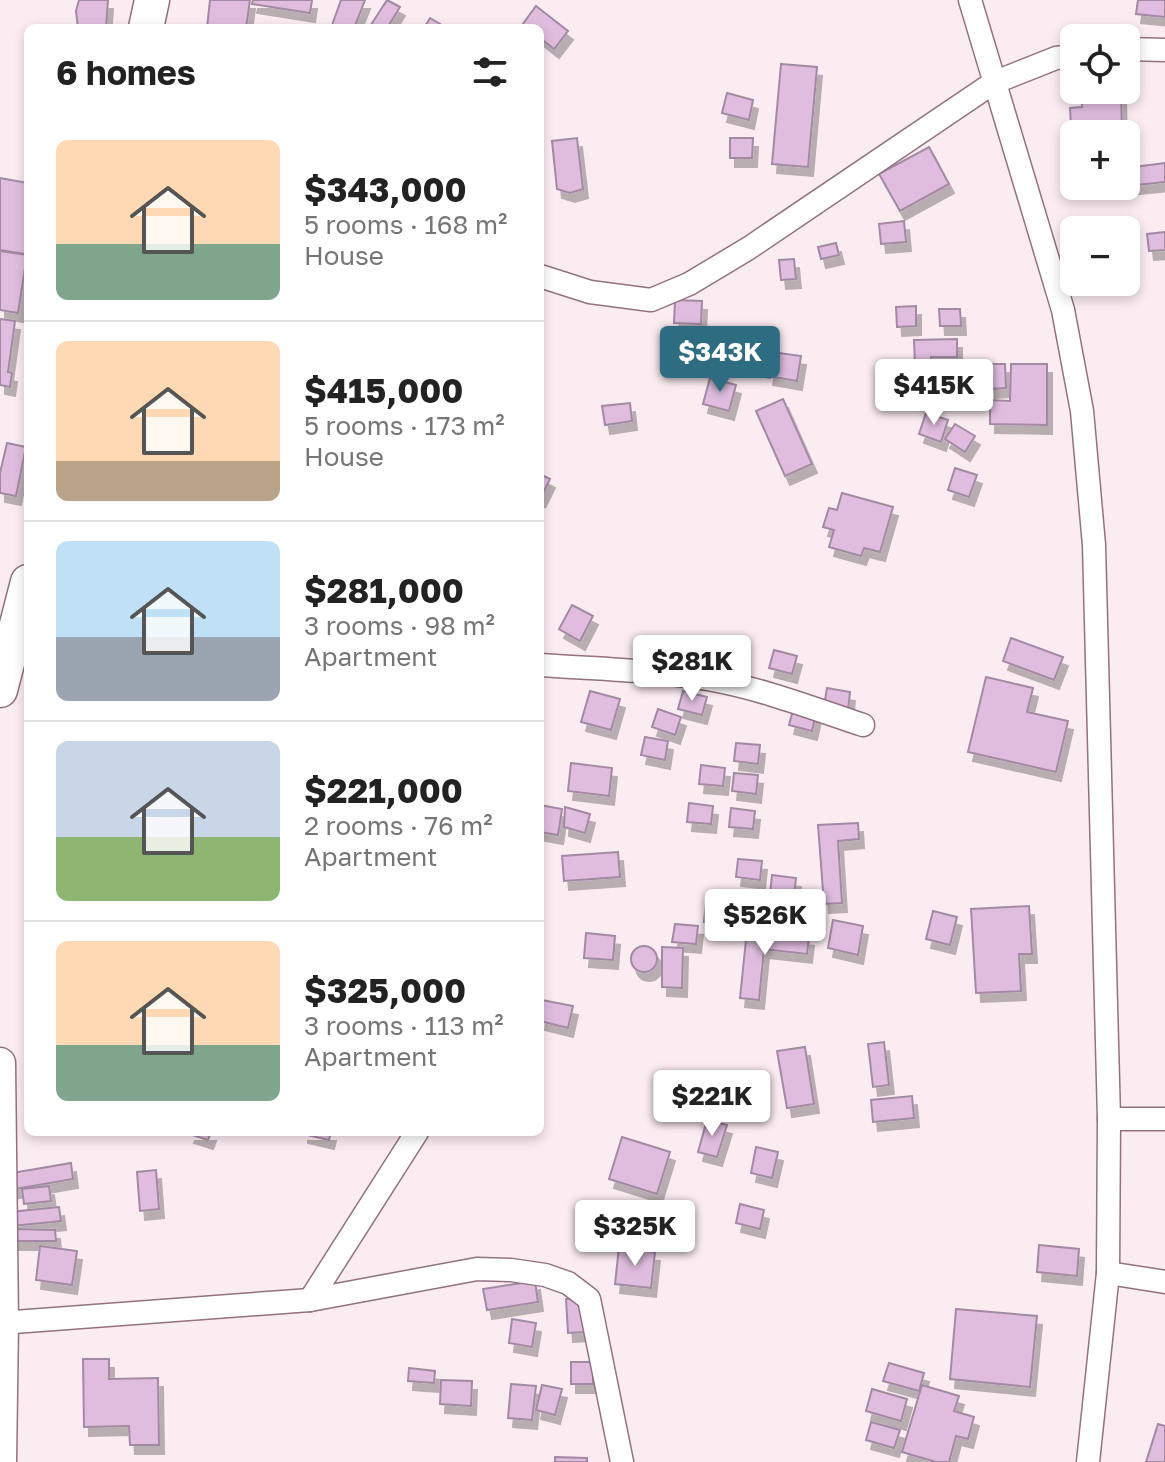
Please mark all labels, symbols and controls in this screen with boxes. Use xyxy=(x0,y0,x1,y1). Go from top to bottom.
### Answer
map controls xyxy=(1060,24,1140,296)
button: locate xyxy=(1060,24,1140,104)
icon: filters xyxy=(468,50,512,94)
text: 6 homes xyxy=(56,52,196,92)
button: + xyxy=(1060,120,1140,200)
text: $343,000 xyxy=(304,169,467,209)
icon: home xyxy=(120,172,216,268)
text: 5 rooms · 168 m² xyxy=(304,209,507,240)
button: − xyxy=(1060,216,1140,296)
text: House xyxy=(304,240,384,271)
pin: $343K xyxy=(664,326,776,394)
text: $343K xyxy=(678,336,762,367)
pin: $415K xyxy=(878,359,990,427)
text: $415K xyxy=(893,369,975,400)
text: $415,000 xyxy=(304,370,463,410)
icon: home xyxy=(120,373,216,469)
text: 5 rooms · 173 m² xyxy=(304,410,505,441)
text: House xyxy=(304,441,384,472)
text: $281,000 xyxy=(304,570,464,610)
icon: home xyxy=(120,573,216,669)
text: 3 rooms · 98 m² xyxy=(304,610,495,641)
pin: $281K xyxy=(636,635,748,703)
text: Apartment xyxy=(304,641,437,672)
text: $281K xyxy=(651,645,733,676)
text: $221,000 xyxy=(304,770,463,810)
icon: home xyxy=(120,773,216,869)
text: 2 rooms · 76 m² xyxy=(304,810,493,841)
text: Apartment xyxy=(304,841,437,872)
pin: $526K xyxy=(709,889,821,957)
text: $526K xyxy=(723,899,807,930)
text: $325,000 xyxy=(304,970,466,1010)
icon: home xyxy=(120,973,216,1069)
text: 3 rooms · 113 m² xyxy=(304,1010,504,1041)
text: Apartment xyxy=(304,1041,437,1072)
pin: $221K xyxy=(656,1070,768,1138)
text: $221K xyxy=(671,1080,753,1111)
pin: $325K xyxy=(579,1200,691,1268)
text: $325K xyxy=(593,1210,677,1241)

